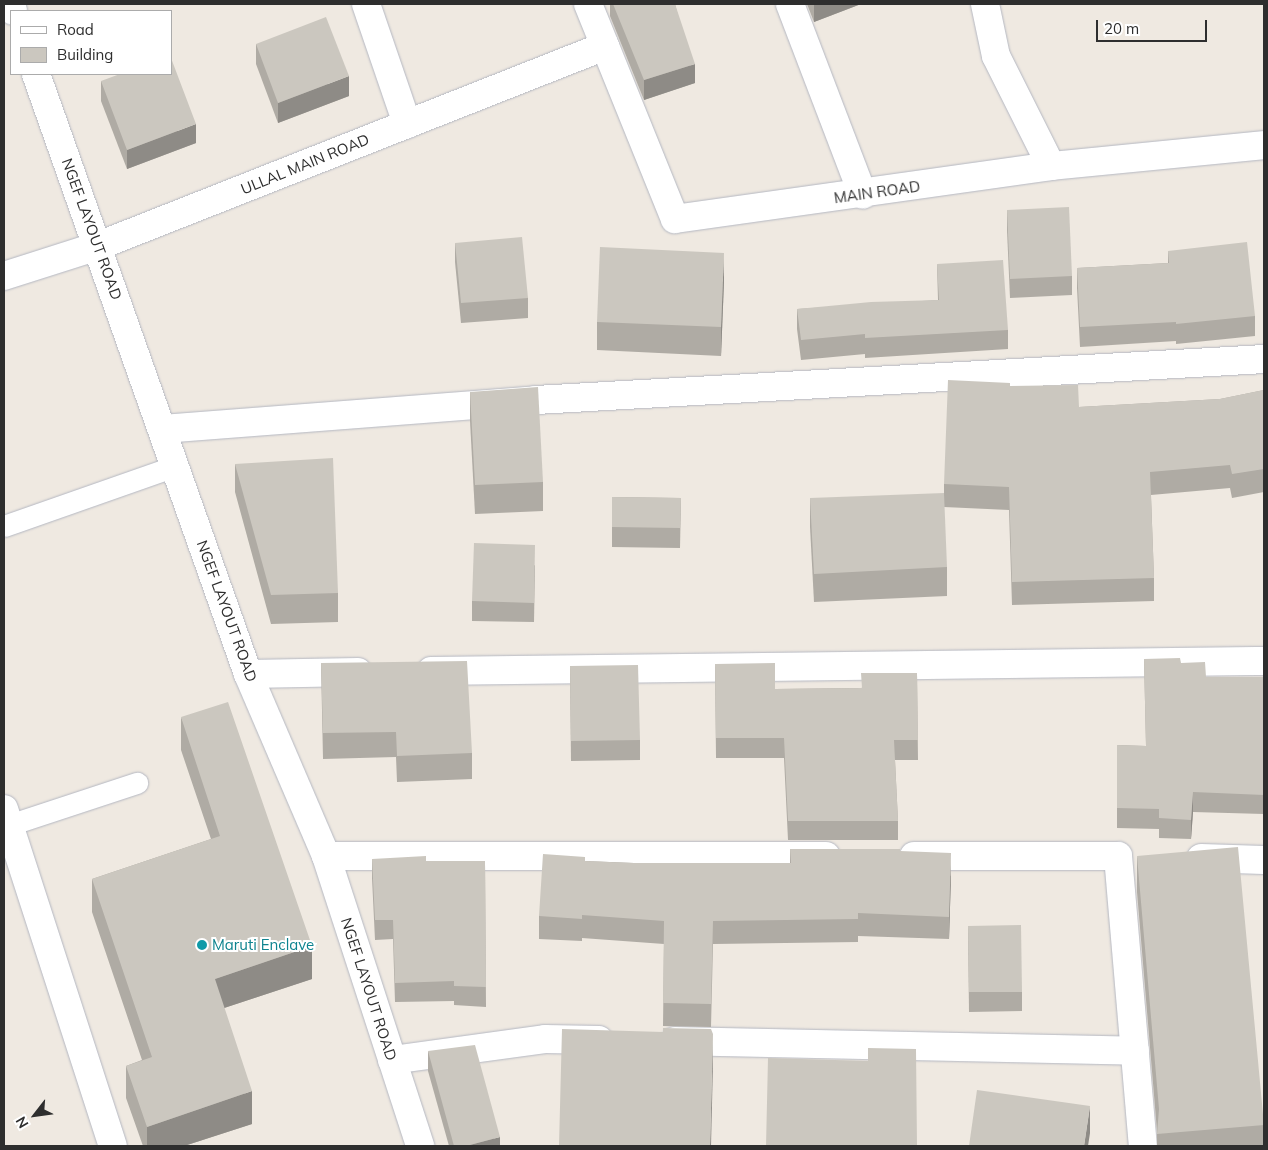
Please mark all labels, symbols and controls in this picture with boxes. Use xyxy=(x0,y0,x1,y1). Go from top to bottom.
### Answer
legend xyxy=(10,10,172,75)
scale bar xyxy=(1098,10,1209,42)
text: 20 m xyxy=(1104,19,1139,38)
text: Road xyxy=(57,20,94,39)
text: Building xyxy=(57,45,113,64)
street label: ULLAL MAIN ROAD xyxy=(238,130,372,198)
street label: NGEF LAYOUT ROAD xyxy=(58,156,126,302)
street label: MAIN ROAD xyxy=(833,177,921,207)
street label: NGEF LAYOUT ROAD xyxy=(193,538,261,684)
street label: NGEF LAYOUT ROAD xyxy=(337,915,401,1063)
place label: Maruti Enclave xyxy=(212,936,314,954)
marker: Maruti Enclave xyxy=(196,939,208,951)
north arrow xyxy=(10,1090,60,1140)
text: N xyxy=(12,1113,32,1132)

